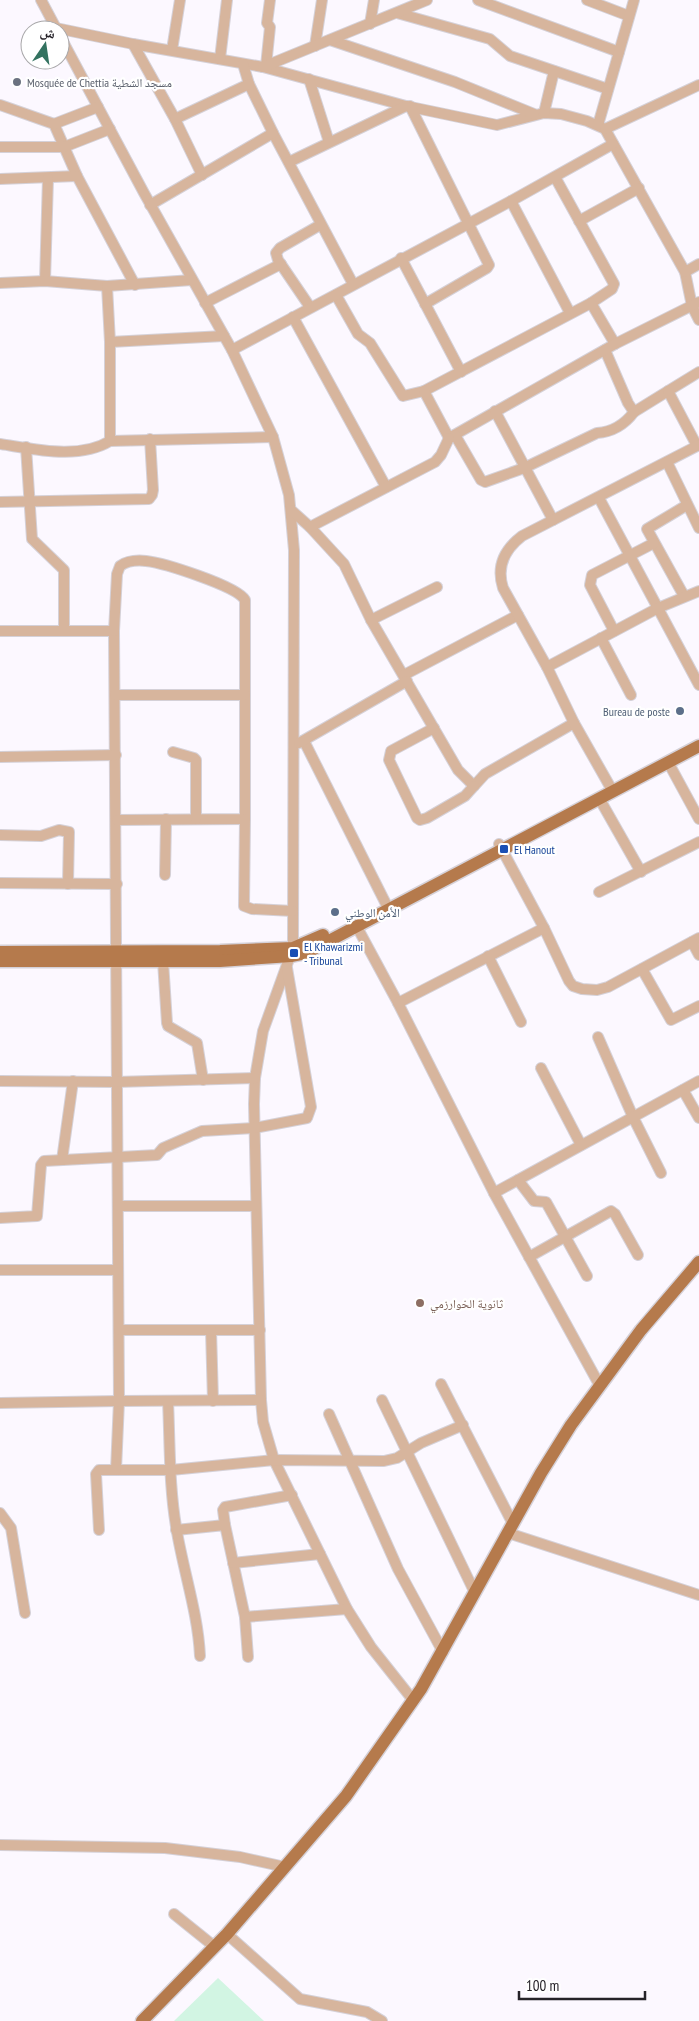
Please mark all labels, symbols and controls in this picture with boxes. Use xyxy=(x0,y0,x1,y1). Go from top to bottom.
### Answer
north arrow xyxy=(20,20,70,70)
text: ش xyxy=(39,22,57,43)
place label: Mosquée de Chettia مسجد الشطية xyxy=(27,75,172,90)
marker: Mosquée de Chettia مسجد الشطية xyxy=(11,76,23,88)
place label: Bureau de poste xyxy=(603,704,670,719)
marker: Bureau de poste xyxy=(674,705,686,717)
place label: El Hanout xyxy=(514,842,555,857)
marker: El Hanout xyxy=(498,843,510,855)
place label: الأمن الوطني xyxy=(345,905,400,923)
marker: الأمن الوطني xyxy=(329,906,341,918)
place label: El Khawarizmi - Tribunal xyxy=(304,939,363,968)
marker: El Khawarizmi - Tribunal xyxy=(288,947,300,959)
place label: ثانوية الخوارزمي xyxy=(430,1296,504,1314)
marker: ثانوية الخوارزمي xyxy=(414,1297,426,1309)
scale bar xyxy=(519,1968,645,2000)
text: 100 m xyxy=(526,1976,559,1995)

